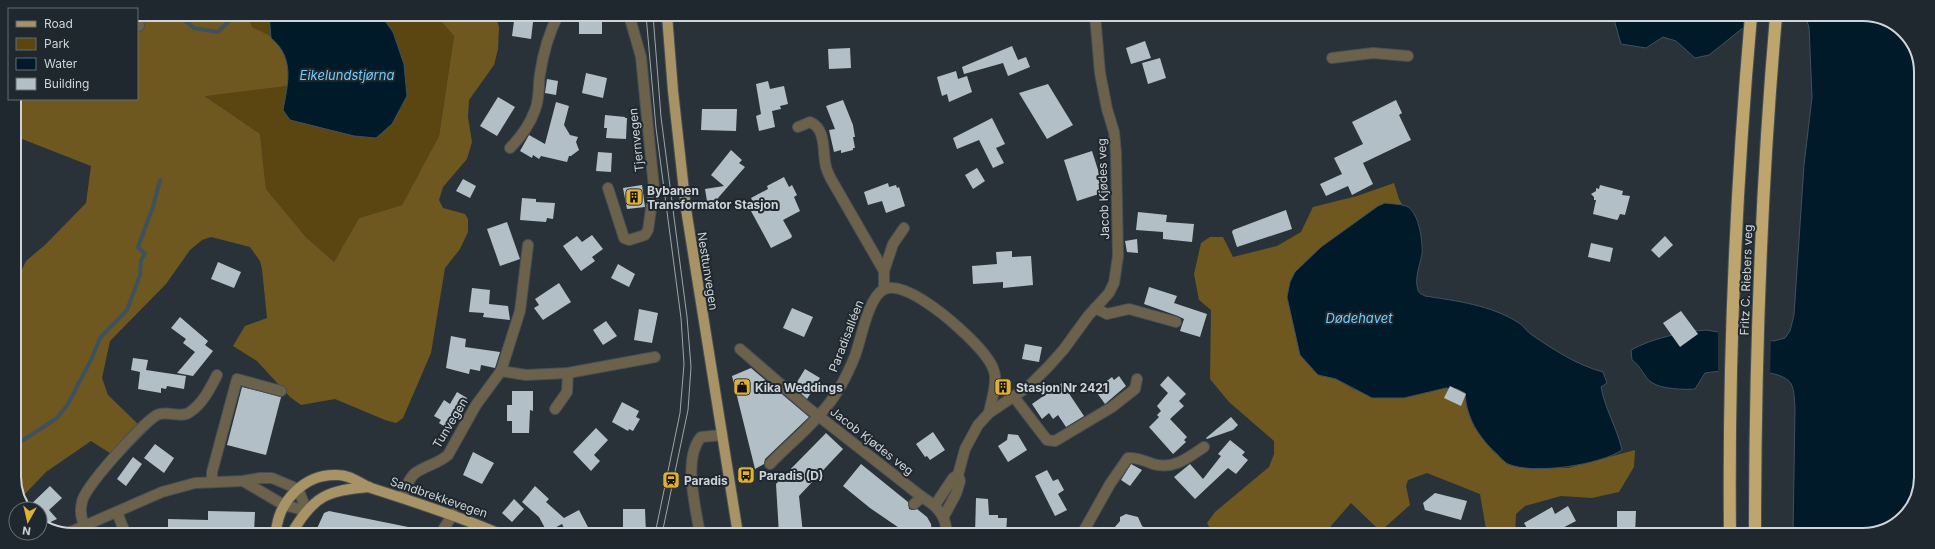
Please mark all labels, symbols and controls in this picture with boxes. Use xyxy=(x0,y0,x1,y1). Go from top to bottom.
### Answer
legend xyxy=(8,8,138,100)
text: Road xyxy=(44,16,73,31)
text: Park xyxy=(44,36,70,51)
text: Water xyxy=(44,56,78,71)
water label: Eikelundstjørna xyxy=(300,67,394,83)
text: Building xyxy=(44,76,89,91)
street label: Tjernvegen xyxy=(625,107,647,173)
street label: Jacob Kjødes veg xyxy=(1094,138,1112,240)
place label: Bybanen Transformator Stasjon xyxy=(647,183,778,212)
building icon: Bybanen Transformator Stasjon xyxy=(624,187,644,207)
street label: Fritz C. Riebers veg xyxy=(1737,224,1755,336)
street label: Nesttunvegen xyxy=(694,231,722,311)
street label: Paradisalléen xyxy=(825,298,867,374)
water label: Dødehavet xyxy=(1326,310,1393,326)
shop icon: Kika Weddings xyxy=(732,377,752,397)
building icon: Stasjon Nr 2421 xyxy=(993,377,1013,397)
place label: Kika Weddings xyxy=(755,380,843,395)
place label: Stasjon Nr 2421 xyxy=(1016,380,1108,395)
street label: Tunvegen xyxy=(429,395,471,451)
street label: Jacob Kjødes veg xyxy=(827,404,917,478)
bus stop icon: Paradis (D) xyxy=(736,465,756,485)
place label: Paradis (D) xyxy=(759,468,823,483)
station icon: Paradis xyxy=(661,470,681,490)
street label: Sandbrekkevegen xyxy=(388,473,490,521)
place label: Paradis xyxy=(684,473,728,488)
north arrow xyxy=(8,501,48,541)
text: N xyxy=(21,523,32,538)

